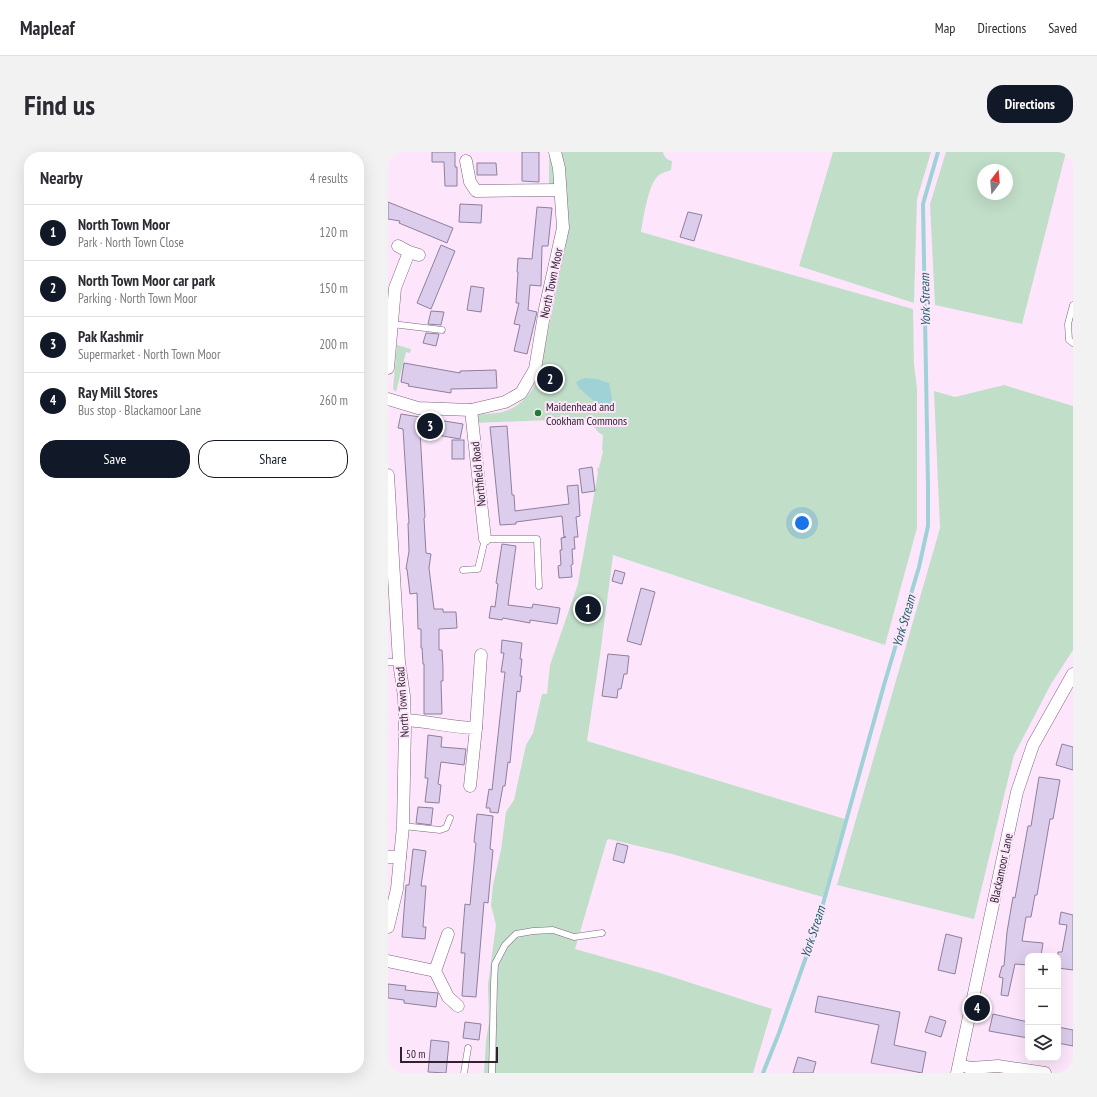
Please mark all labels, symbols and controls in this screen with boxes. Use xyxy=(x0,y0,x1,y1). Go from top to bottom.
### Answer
text: Mapleaf xyxy=(20,16,75,40)
text: Map xyxy=(935,19,955,37)
text: Directions xyxy=(977,19,1026,37)
text: Saved xyxy=(1048,19,1077,37)
button: Directions xyxy=(987,85,1073,123)
text: Find us xyxy=(24,86,95,123)
north arrow xyxy=(977,164,1013,200)
text: Nearby xyxy=(40,167,83,189)
text: 4 results xyxy=(309,170,348,187)
text: North Town Moor xyxy=(78,215,170,234)
text: 1 xyxy=(50,224,56,241)
text: 120 m xyxy=(319,224,348,241)
text: Park · North Town Close xyxy=(78,234,184,251)
street label: North Town Moor xyxy=(536,246,566,319)
text: North Town Moor car park xyxy=(78,271,215,290)
water label: York Stream xyxy=(916,272,934,327)
text: 2 xyxy=(50,280,56,297)
text: 150 m xyxy=(319,280,348,297)
text: Parking · North Town Moor xyxy=(78,290,197,307)
text: Pak Kashmir xyxy=(78,327,143,346)
text: 3 xyxy=(50,336,56,353)
text: 200 m xyxy=(319,336,348,353)
text: Supermarket · North Town Moor xyxy=(78,346,221,363)
pin: 2 xyxy=(537,364,563,394)
text: Ray Mill Stores xyxy=(78,383,158,402)
text: 4 xyxy=(50,392,56,409)
text: 260 m xyxy=(319,392,348,409)
place label: Maidenhead and Cookham Commons xyxy=(546,399,627,428)
text: Bus stop · Blackamoor Lane xyxy=(78,402,201,419)
marker: Maidenhead and Cookham Commons xyxy=(533,408,543,418)
pin: 3 xyxy=(417,411,443,441)
button: Save xyxy=(40,440,190,478)
button: Share xyxy=(198,440,348,478)
street label: Northfield Road xyxy=(467,441,489,507)
your location xyxy=(792,513,812,533)
water label: York Stream xyxy=(888,592,920,649)
pin: 1 xyxy=(575,594,601,624)
street label: North Town Road xyxy=(392,666,412,738)
street label: Blackamoor Lane xyxy=(986,832,1016,904)
water label: York Stream xyxy=(797,903,830,960)
map controls xyxy=(1025,953,1061,1061)
button: + xyxy=(1025,953,1061,989)
button: − xyxy=(1025,989,1061,1025)
pin: 4 xyxy=(964,993,990,1023)
button: layers xyxy=(1025,1025,1061,1061)
scale bar xyxy=(400,1045,498,1064)
text: 50 m xyxy=(406,1047,425,1061)

